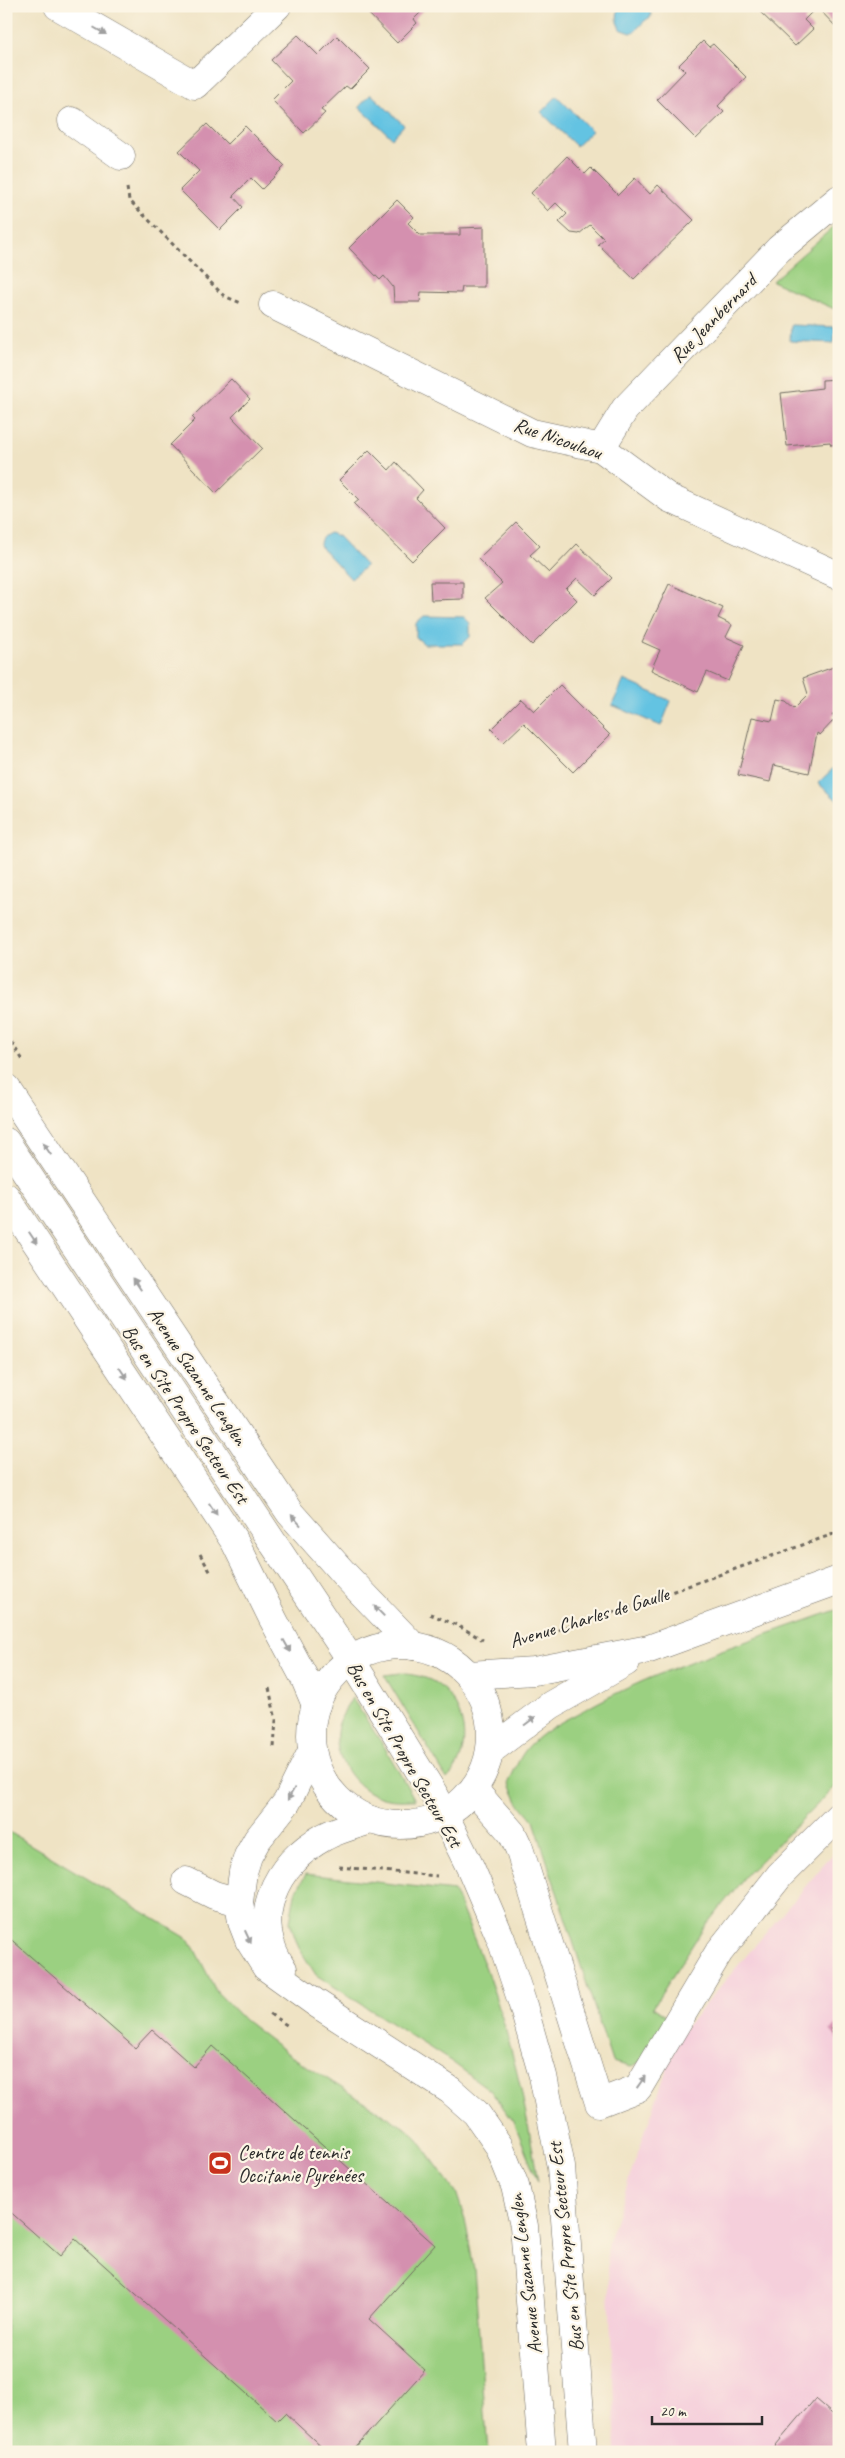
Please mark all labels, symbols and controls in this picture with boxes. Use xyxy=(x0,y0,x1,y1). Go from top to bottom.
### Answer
one-way arrow xyxy=(94,26,107,35)
street label: Rue Jeanbernard xyxy=(665,266,764,368)
street label: Rue Nicoulaou xyxy=(510,412,607,466)
one-way arrow xyxy=(42,1142,51,1155)
one-way arrow xyxy=(28,1231,38,1245)
one-way arrow xyxy=(132,1277,142,1291)
street label: Avenue Suzanne Lenglen xyxy=(142,1302,254,1451)
street label: Bus en Site Propre Secteur Est xyxy=(116,1320,256,1510)
one-way arrow xyxy=(118,1366,128,1380)
one-way arrow xyxy=(208,1502,218,1515)
one-way arrow xyxy=(290,1515,302,1527)
street label: Avenue Charles de Gaulle xyxy=(507,1581,673,1654)
one-way arrow xyxy=(373,1605,385,1617)
one-way arrow xyxy=(283,1639,291,1653)
street label: Bus en Site Propre Secteur Est xyxy=(341,1657,469,1854)
one-way arrow xyxy=(523,1715,536,1726)
one-way arrow xyxy=(287,1787,295,1802)
one-way arrow xyxy=(244,1929,253,1944)
one-way arrow xyxy=(636,2075,646,2089)
street label: Bus en Site Propre Secteur Est xyxy=(542,2139,589,2353)
place label: Centre de tennis Occitanie Pyrénées xyxy=(238,2140,365,2188)
sports icon: Centre de tennis Occitanie Pyrénées xyxy=(207,2150,233,2176)
street label: Avenue Suzanne Lenglen xyxy=(503,2191,548,2355)
scale bar xyxy=(652,2393,762,2425)
text: 20 m xyxy=(660,2402,687,2421)

